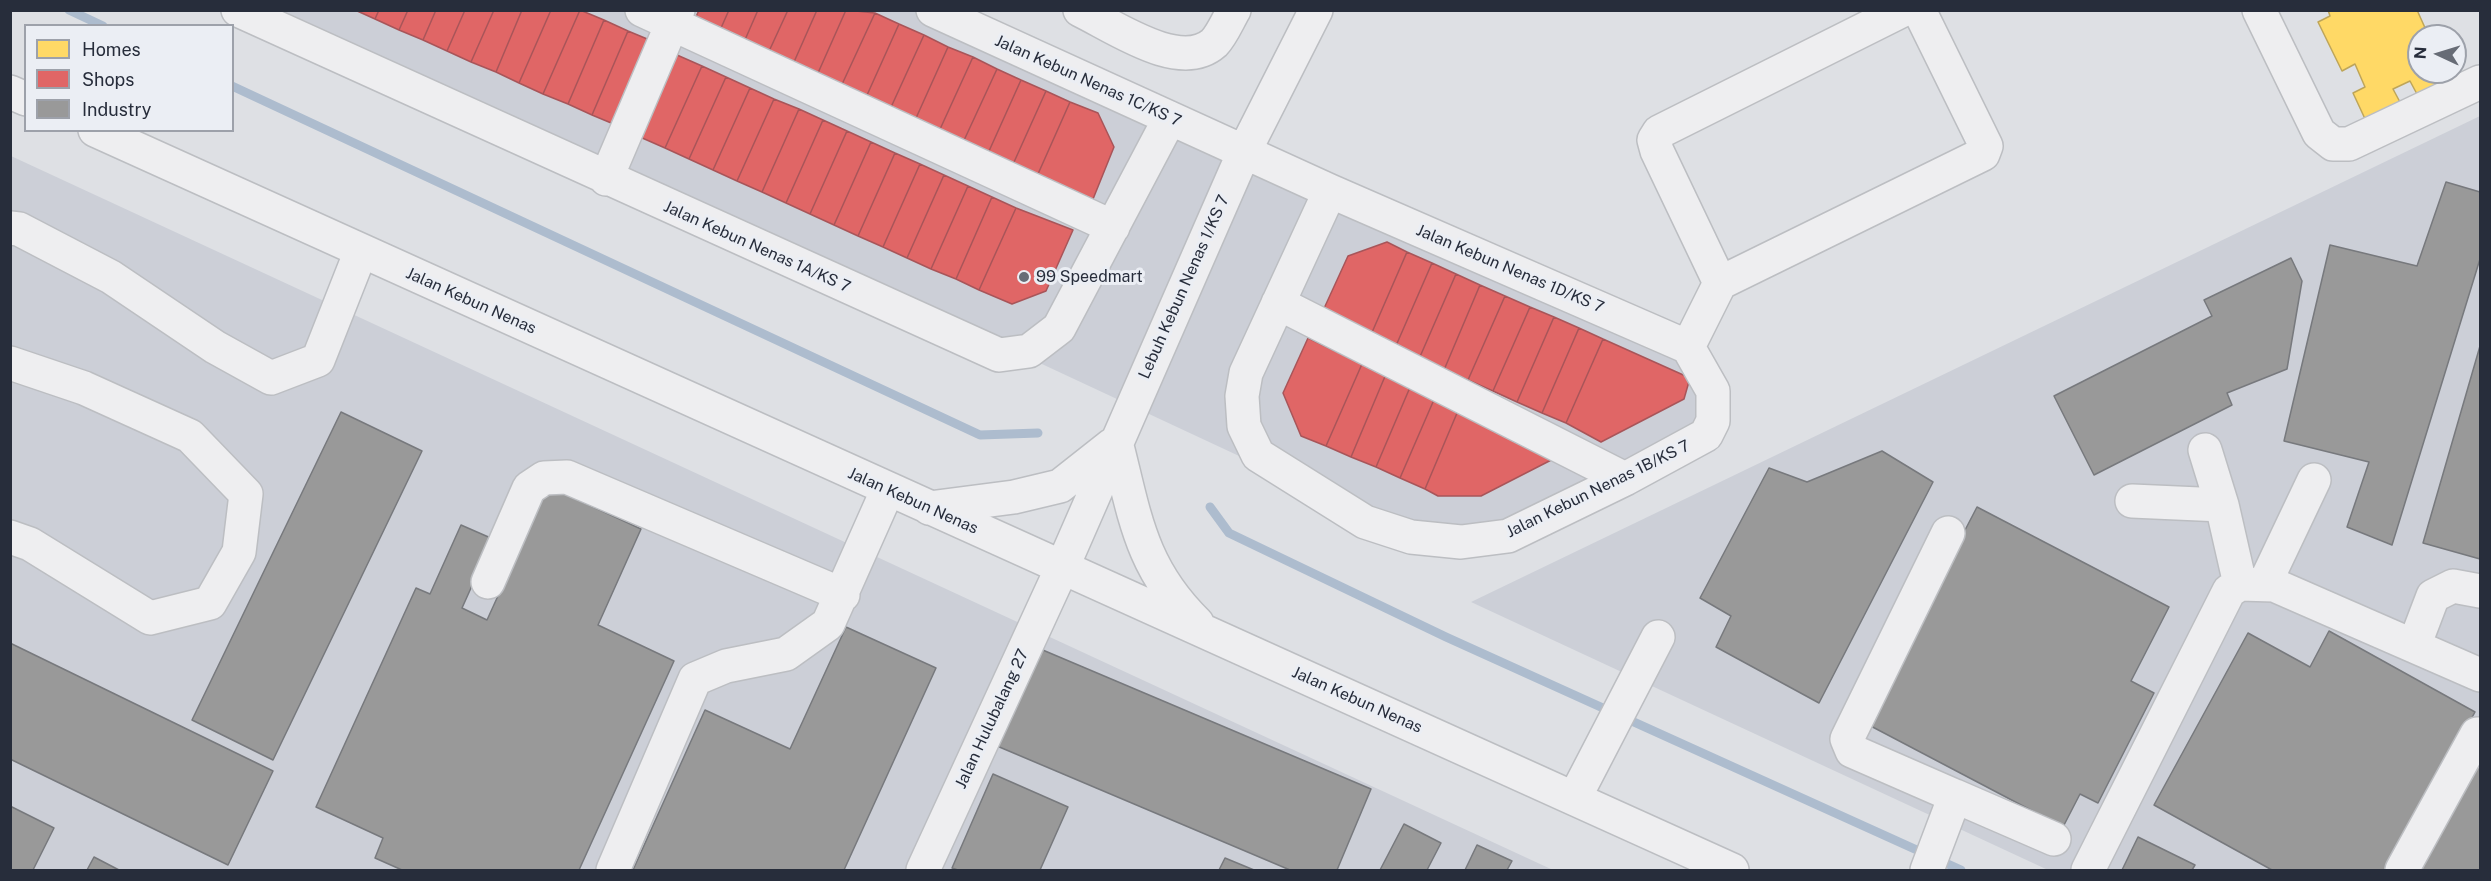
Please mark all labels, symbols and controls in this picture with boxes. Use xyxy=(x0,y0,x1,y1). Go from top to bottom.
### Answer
legend xyxy=(24,24,234,132)
north arrow xyxy=(2407,24,2467,84)
street label: Jalan Kebun Nenas 1C/KS 7 xyxy=(992,31,1184,131)
text: Homes xyxy=(82,39,141,60)
text: N xyxy=(2411,46,2430,60)
text: Shops xyxy=(82,69,134,90)
text: Industry xyxy=(82,99,151,120)
street label: Lebuh Kebun Nenas 1/KS 7 xyxy=(1135,192,1233,382)
street label: Jalan Kebun Nenas 1A/KS 7 xyxy=(661,197,853,297)
street label: Jalan Kebun Nenas 1D/KS 7 xyxy=(1413,221,1607,317)
street label: Jalan Kebun Nenas xyxy=(403,264,539,338)
place label: 99 Speedmart xyxy=(1036,267,1143,287)
marker: 99 Speedmart xyxy=(1017,270,1031,284)
street label: Jalan Kebun Nenas 1B/KS 7 xyxy=(1503,436,1693,542)
street label: Jalan Kebun Nenas xyxy=(845,464,981,538)
street label: Jalan Hulubalang 27 xyxy=(951,646,1033,792)
street label: Jalan Kebun Nenas xyxy=(1289,663,1425,737)

